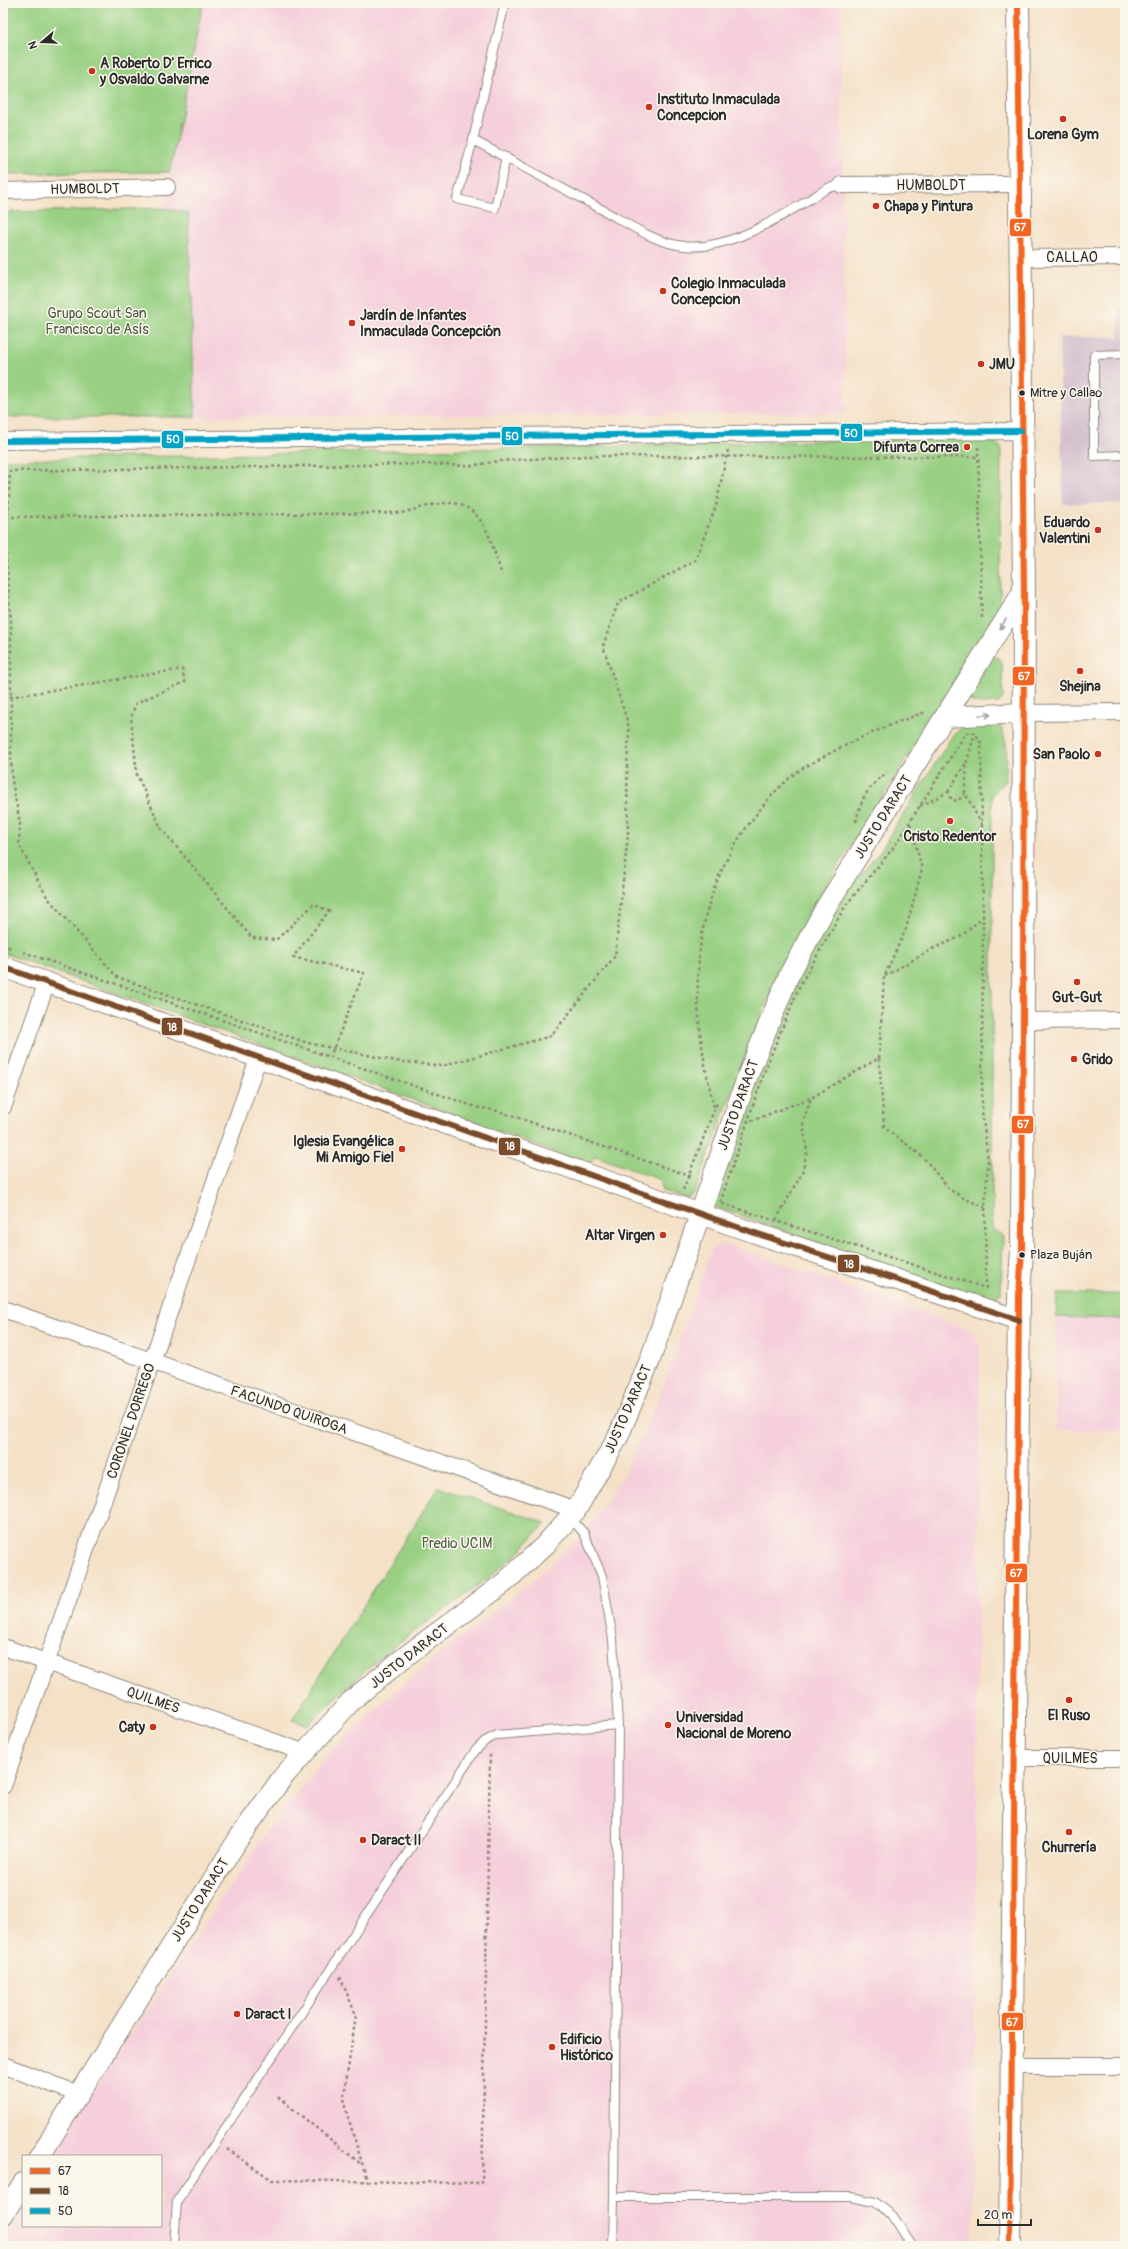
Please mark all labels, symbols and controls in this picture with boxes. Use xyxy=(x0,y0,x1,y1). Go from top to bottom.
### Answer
north arrow xyxy=(22,22,62,62)
text: N xyxy=(25,39,40,51)
place label: A Roberto D' Errico y Osvaldo Galvarne xyxy=(99,55,212,88)
marker: A Roberto D' Errico y Osvaldo Galvarne xyxy=(87,66,97,76)
place label: Instituto Inmaculada Concepcion xyxy=(657,91,781,124)
marker: Instituto Inmaculada Concepcion xyxy=(644,102,654,112)
marker: Lorena Gym xyxy=(1058,114,1068,124)
place label: Lorena Gym xyxy=(1027,126,1100,143)
street label: HUMBOLDT xyxy=(896,177,966,194)
street label: HUMBOLDT xyxy=(50,180,120,198)
place label: Chapa y Pintura xyxy=(884,198,973,215)
marker: Chapa y Pintura xyxy=(871,201,881,211)
line badge: 67 xyxy=(1009,218,1032,237)
text: 67 xyxy=(1014,221,1026,234)
street label: CALLAO xyxy=(1046,249,1098,266)
place label: Colegio Inmaculada Concepcion xyxy=(671,275,786,308)
marker: Colegio Inmaculada Concepcion xyxy=(658,286,668,296)
park label: Grupo Scout San Francisco de Asís xyxy=(45,305,149,338)
place label: Jardín de Infantes Inmaculada Concepción xyxy=(360,307,501,340)
marker: Jardín de Infantes Inmaculada Concepción xyxy=(347,318,357,328)
place label: JMU xyxy=(989,356,1015,373)
marker: JMU xyxy=(976,359,986,369)
place label: Mitre y Callao xyxy=(1030,385,1102,401)
marker: Mitre y Callao xyxy=(1017,388,1027,398)
line badge: 50 xyxy=(840,423,863,442)
line badge: 50 xyxy=(501,426,523,446)
text: 50 xyxy=(844,427,858,440)
line badge: 50 xyxy=(161,430,184,449)
text: 50 xyxy=(505,430,519,443)
text: 50 xyxy=(166,433,180,446)
place label: Difunta Correa xyxy=(873,439,959,456)
marker: Difunta Correa xyxy=(962,442,972,452)
place label: Eduardo Valentini xyxy=(1039,514,1091,547)
marker: Eduardo Valentini xyxy=(1093,525,1103,535)
one-way arrow xyxy=(999,618,1007,630)
line badge: 67 xyxy=(1012,666,1035,686)
marker: Shejina xyxy=(1075,666,1085,676)
text: 67 xyxy=(1018,670,1030,683)
place label: Shejina xyxy=(1059,678,1101,695)
one-way arrow xyxy=(978,711,991,719)
place label: San Paolo xyxy=(1033,746,1090,763)
marker: San Paolo xyxy=(1093,749,1103,759)
street label: JUSTO DARACT xyxy=(851,772,916,862)
marker: Cristo Redentor xyxy=(945,816,955,826)
place label: Cristo Redentor xyxy=(903,828,998,845)
marker: Gut-Gut xyxy=(1072,977,1082,987)
place label: Gut-Gut xyxy=(1052,989,1102,1006)
line badge: 18 xyxy=(161,1017,183,1036)
text: 18 xyxy=(167,1021,177,1034)
place label: Grido xyxy=(1082,1051,1113,1068)
marker: Grido xyxy=(1069,1054,1079,1064)
street label: JUSTO DARACT xyxy=(714,1057,762,1153)
line badge: 67 xyxy=(1011,1115,1034,1134)
text: 67 xyxy=(1017,1118,1029,1131)
place label: Iglesia Evangélica Mi Amigo Fiel xyxy=(293,1133,394,1166)
line badge: 18 xyxy=(498,1137,521,1156)
text: 18 xyxy=(505,1140,515,1153)
marker: Iglesia Evangélica Mi Amigo Fiel xyxy=(397,1144,407,1154)
place label: Altar Virgen xyxy=(585,1227,655,1244)
marker: Altar Virgen xyxy=(658,1230,668,1240)
place label: Plaza Buján xyxy=(1030,1247,1092,1263)
marker: Plaza Buján xyxy=(1017,1250,1027,1260)
line badge: 18 xyxy=(837,1254,860,1273)
text: 18 xyxy=(844,1258,854,1271)
street label: CORONEL DORREGO xyxy=(103,1361,159,1481)
street label: JUSTO DARACT xyxy=(601,1362,655,1456)
street label: FACUNDO QUIROGA xyxy=(228,1382,350,1438)
park label: Predio UCIM xyxy=(422,1535,492,1552)
line badge: 67 xyxy=(1005,1563,1028,1583)
text: 67 xyxy=(1010,1567,1022,1580)
street label: JUSTO DARACT xyxy=(366,1620,452,1692)
street label: QUILMES xyxy=(124,1683,182,1717)
marker: El Ruso xyxy=(1064,1695,1074,1705)
place label: El Ruso xyxy=(1048,1707,1091,1724)
place label: Universidad Nacional de Moreno xyxy=(676,1709,792,1742)
place label: Caty xyxy=(119,1719,145,1736)
marker: Universidad Nacional de Moreno xyxy=(663,1720,673,1730)
marker: Caty xyxy=(148,1722,158,1732)
street label: QUILMES xyxy=(1042,1750,1098,1767)
marker: Churrería xyxy=(1064,1827,1074,1837)
place label: Daract II xyxy=(371,1832,421,1849)
marker: Daract II xyxy=(358,1835,368,1845)
place label: Churrería xyxy=(1042,1839,1097,1856)
street label: JUSTO DARACT xyxy=(168,1855,233,1945)
place label: Daract I xyxy=(245,2006,292,2023)
marker: Daract I xyxy=(232,2009,242,2019)
line badge: 67 xyxy=(1001,2012,1024,2031)
text: 67 xyxy=(1006,2016,1018,2029)
place label: Edificio Histórico xyxy=(560,2031,614,2064)
marker: Edificio Histórico xyxy=(547,2042,557,2052)
legend xyxy=(22,2155,162,2227)
text: 67 xyxy=(58,2164,72,2179)
text: 18 xyxy=(58,2184,69,2199)
scale bar xyxy=(978,2201,1031,2227)
text: 50 xyxy=(58,2204,73,2219)
text: 20 m xyxy=(984,2208,1013,2223)

